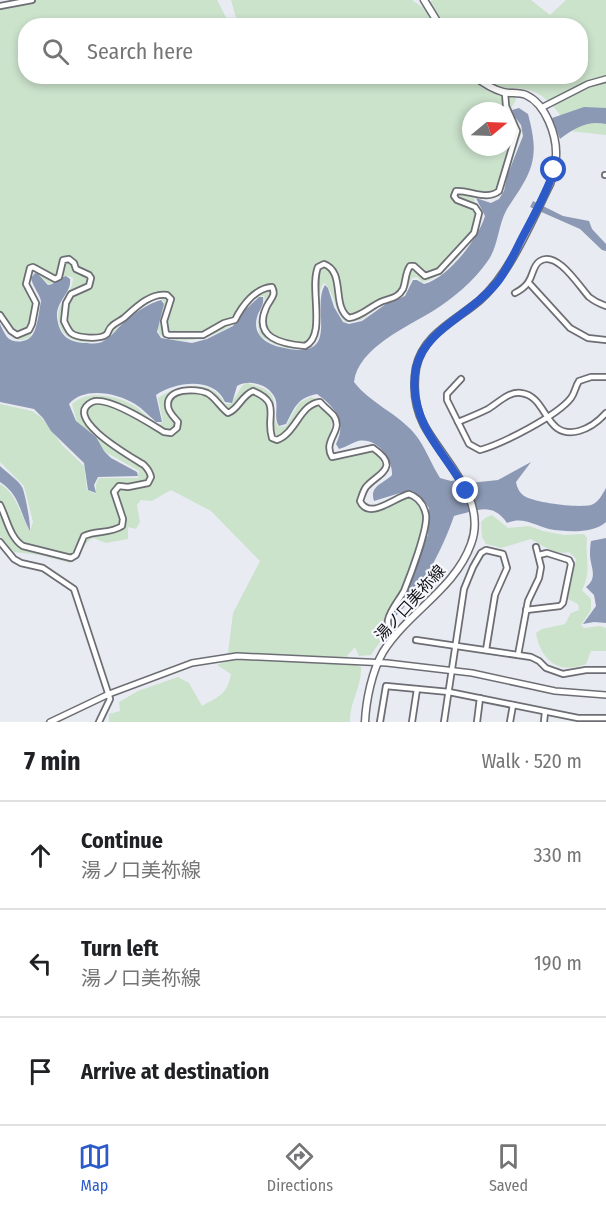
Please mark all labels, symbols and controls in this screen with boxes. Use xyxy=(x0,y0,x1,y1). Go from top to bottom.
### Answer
search box xyxy=(18,18,588,84)
icon: search xyxy=(39,35,72,68)
text: Search here xyxy=(87,38,193,65)
north arrow xyxy=(462,102,516,156)
route start xyxy=(540,156,566,182)
route end xyxy=(452,477,478,503)
street label: 湯ノ口美祢線 xyxy=(371,561,449,645)
text: 7 min xyxy=(24,746,81,777)
text: Walk · 520 m xyxy=(481,749,582,773)
text: Continue xyxy=(81,827,163,854)
icon: ahead xyxy=(24,839,57,872)
text: 330 m xyxy=(533,843,582,867)
text: 湯ノ口美祢線 xyxy=(81,858,201,882)
text: Turn left xyxy=(81,935,159,962)
icon: left xyxy=(24,947,57,980)
text: 190 m xyxy=(534,951,582,975)
text: 湯ノ口美祢線 xyxy=(81,966,201,990)
icon: arrive xyxy=(24,1055,57,1088)
text: Arrive at destination xyxy=(81,1058,269,1085)
tab: Map xyxy=(78,1140,111,1195)
tab: Directions xyxy=(267,1140,333,1195)
tab: Saved xyxy=(489,1140,528,1195)

